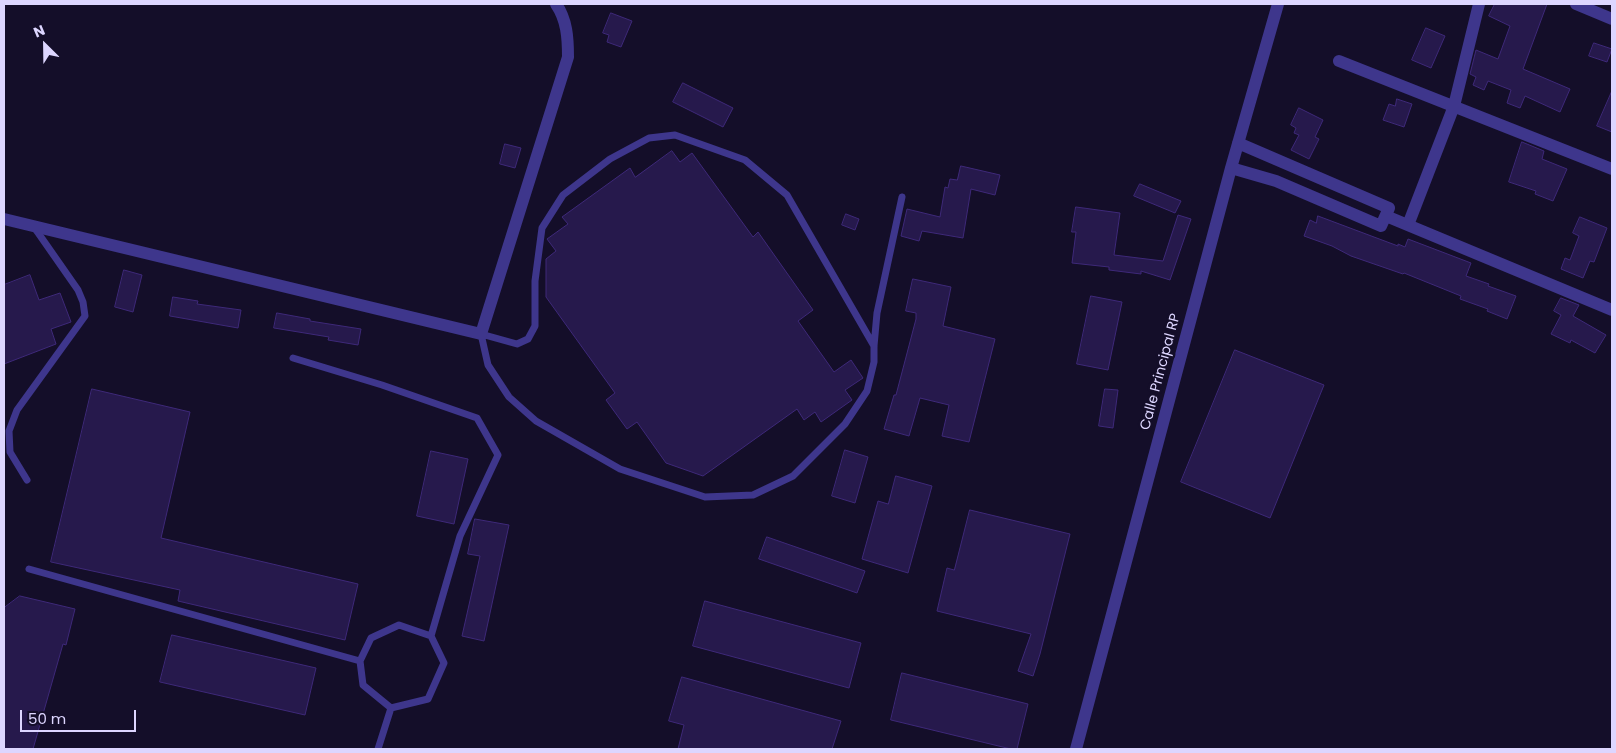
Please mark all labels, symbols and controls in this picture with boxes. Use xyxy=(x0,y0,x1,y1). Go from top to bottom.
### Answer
north arrow xyxy=(20,20,70,70)
text: N xyxy=(30,20,48,42)
street label: Calle Principal RP xyxy=(1137,312,1185,432)
scale bar xyxy=(22,700,139,732)
text: 50 m xyxy=(28,708,66,729)

